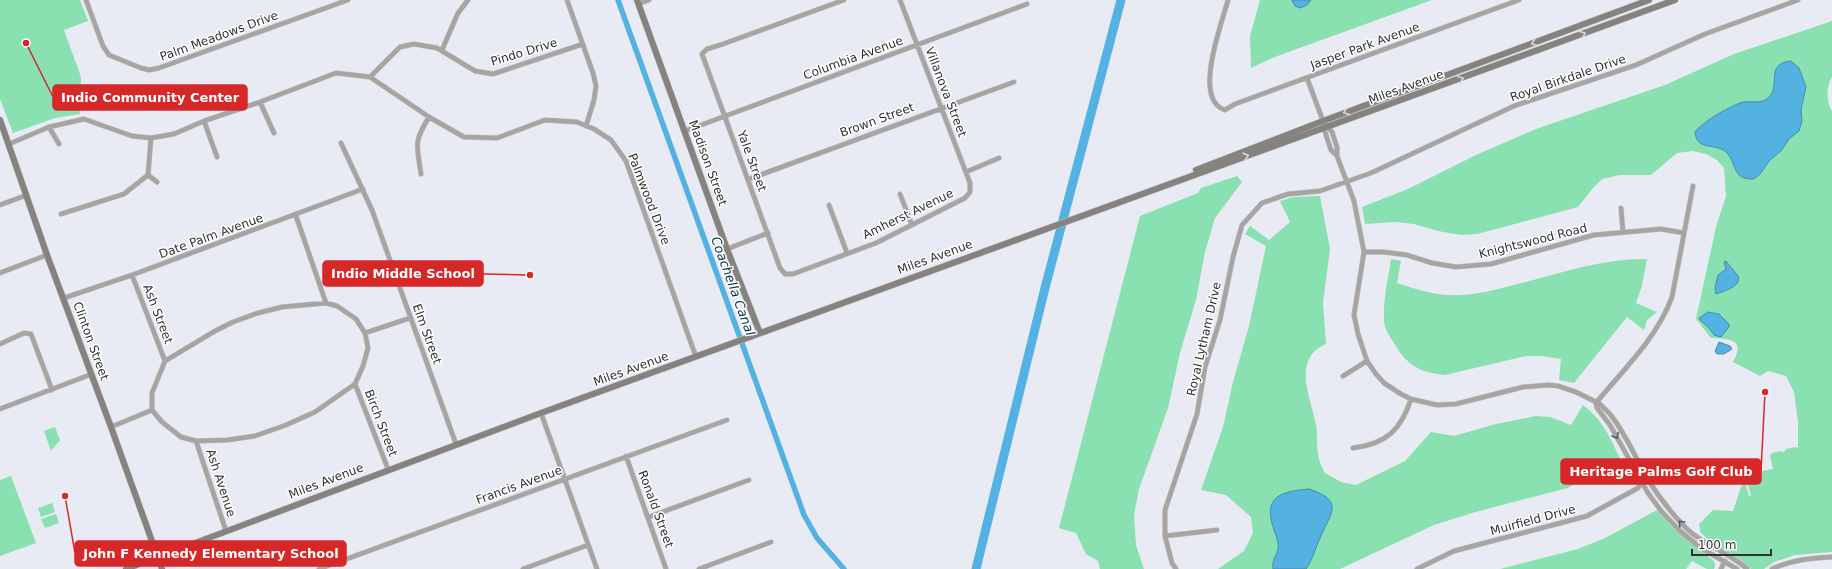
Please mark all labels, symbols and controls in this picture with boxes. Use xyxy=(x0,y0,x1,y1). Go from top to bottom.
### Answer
street label: Palm Meadows Drive xyxy=(158,8,280,64)
street label: Jasper Park Avenue xyxy=(1308,20,1422,73)
one-way arrow xyxy=(1579,30,1586,38)
street label: Columbia Avenue xyxy=(801,33,905,83)
street label: Pindo Drive xyxy=(489,35,559,69)
one-way arrow xyxy=(1531,38,1538,46)
street label: Villanova Street xyxy=(922,45,970,139)
street label: Royal Birkdale Drive xyxy=(1508,52,1628,104)
street label: Miles Avenue xyxy=(1366,67,1446,107)
one-way arrow xyxy=(1457,75,1464,83)
callout: Indio Community Center xyxy=(53,85,247,110)
text: Indio Community Center xyxy=(61,90,240,105)
street label: Brown Street xyxy=(838,100,916,140)
one-way arrow xyxy=(1343,107,1350,115)
street label: Madison Street xyxy=(686,118,730,208)
street label: Yale Street xyxy=(734,128,770,194)
street label: Palmwood Drive xyxy=(625,151,673,247)
one-way arrow xyxy=(1243,153,1250,161)
street label: Amherst Avenue xyxy=(860,186,956,242)
street label: Date Palm Avenue xyxy=(157,211,265,261)
street label: Knightswood Road xyxy=(1477,221,1589,261)
water label: Coachella Canal xyxy=(708,234,758,338)
street label: Miles Avenue xyxy=(895,237,975,277)
callout: Indio Middle School xyxy=(323,261,483,286)
text: Indio Middle School xyxy=(331,266,475,281)
street label: Royal Lytham Drive xyxy=(1184,281,1224,397)
street label: Ash Street xyxy=(140,282,176,346)
street label: Clinton Street xyxy=(70,300,112,382)
street label: Elm Street xyxy=(410,302,444,366)
street label: Miles Avenue xyxy=(591,349,671,389)
street label: Birch Street xyxy=(362,387,400,459)
one-way arrow xyxy=(1612,432,1619,439)
street label: Ash Avenue xyxy=(203,447,239,519)
callout: Heritage Palms Golf Club xyxy=(1561,459,1761,484)
street label: Miles Avenue xyxy=(287,460,365,502)
street label: Francis Avenue xyxy=(474,463,564,507)
text: Heritage Palms Golf Club xyxy=(1569,464,1753,479)
street label: Ronald Street xyxy=(636,468,677,550)
street label: Muirfield Drive xyxy=(1489,502,1577,538)
one-way arrow xyxy=(1679,520,1686,528)
scale bar xyxy=(1692,531,1771,557)
text: 100 m xyxy=(1698,538,1736,552)
callout: John F Kennedy Elementary School xyxy=(75,541,346,566)
text: John F Kennedy Elementary School xyxy=(82,546,339,561)

